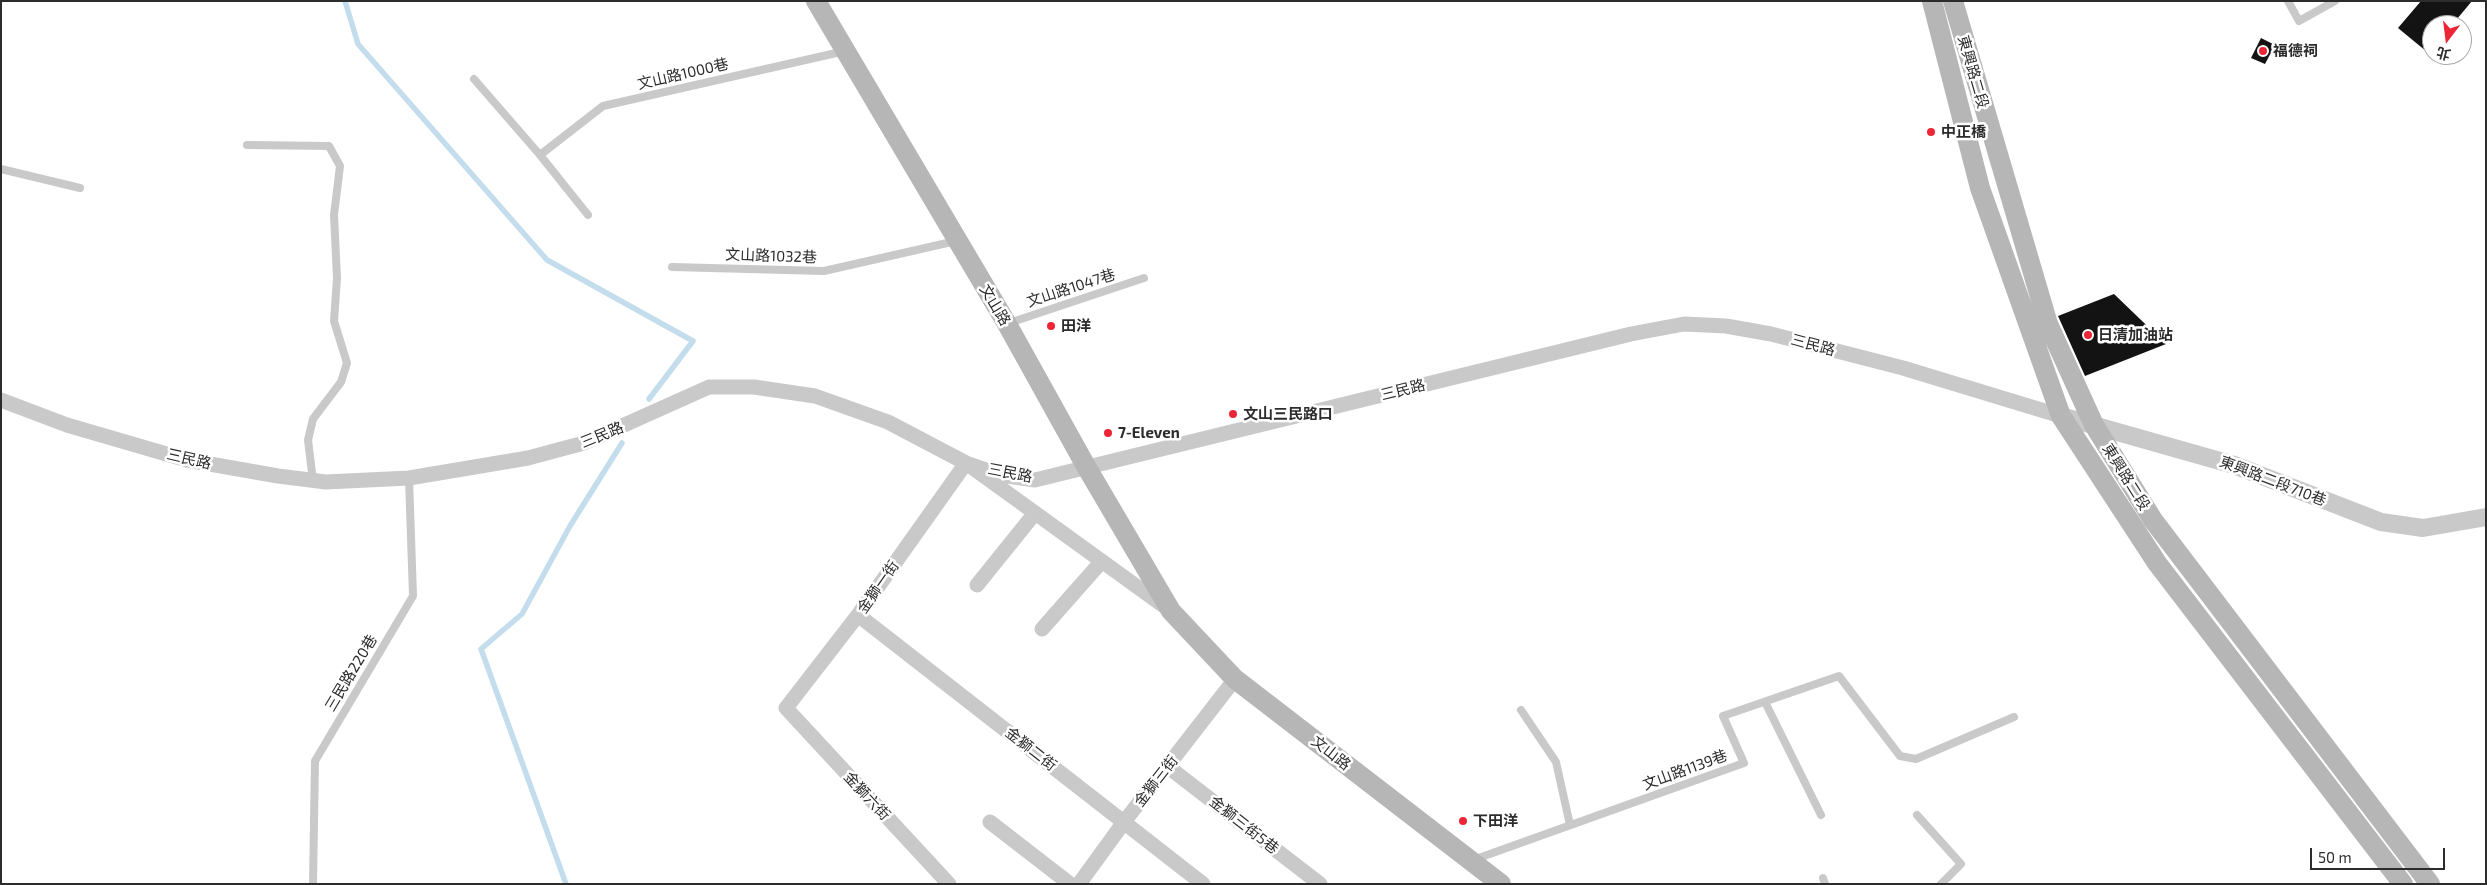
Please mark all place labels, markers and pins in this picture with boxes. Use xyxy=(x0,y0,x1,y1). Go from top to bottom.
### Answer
place label: 福德祠 xyxy=(2273,42,2318,60)
marker: 福德祠 xyxy=(2257,45,2269,57)
place label: 中正橋 xyxy=(1941,123,1986,141)
marker: 中正橋 xyxy=(1925,126,1937,138)
place label: 田洋 xyxy=(1061,317,1091,335)
marker: 田洋 xyxy=(1045,320,1057,332)
place label: 日清加油站 xyxy=(2098,326,2173,344)
marker: 日清加油站 xyxy=(2082,329,2094,341)
place label: 文山三民路口 xyxy=(1243,405,1333,423)
marker: 文山三民路口 xyxy=(1227,408,1239,420)
place label: 7-Eleven xyxy=(1118,424,1180,442)
marker: 7-Eleven xyxy=(1102,427,1114,439)
place label: 下田洋 xyxy=(1473,812,1518,830)
marker: 下田洋 xyxy=(1457,815,1469,827)

